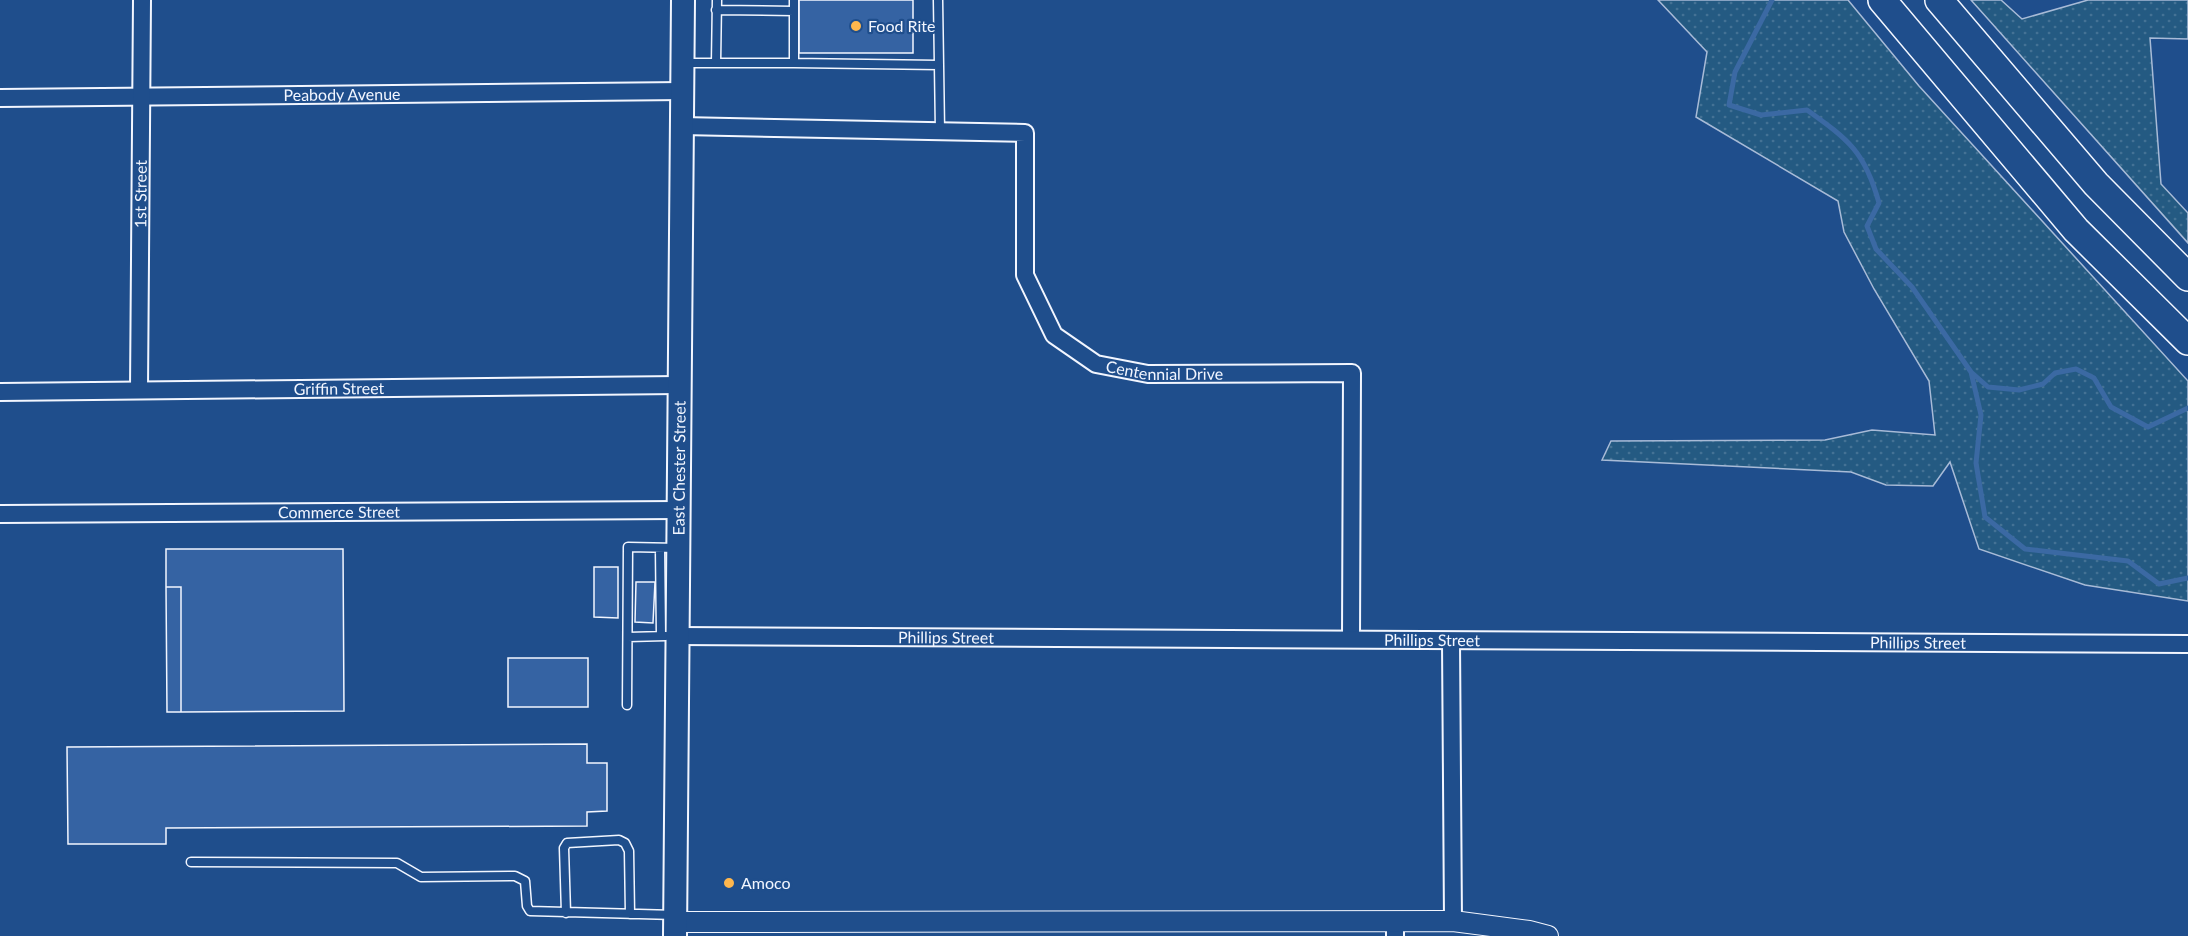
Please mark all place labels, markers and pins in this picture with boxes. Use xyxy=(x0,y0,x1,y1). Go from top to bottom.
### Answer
place label: Food Rite xyxy=(868,16,935,35)
marker: Food Rite xyxy=(849,19,863,33)
place label: Amoco xyxy=(741,873,791,892)
marker: Amoco xyxy=(722,876,736,890)

